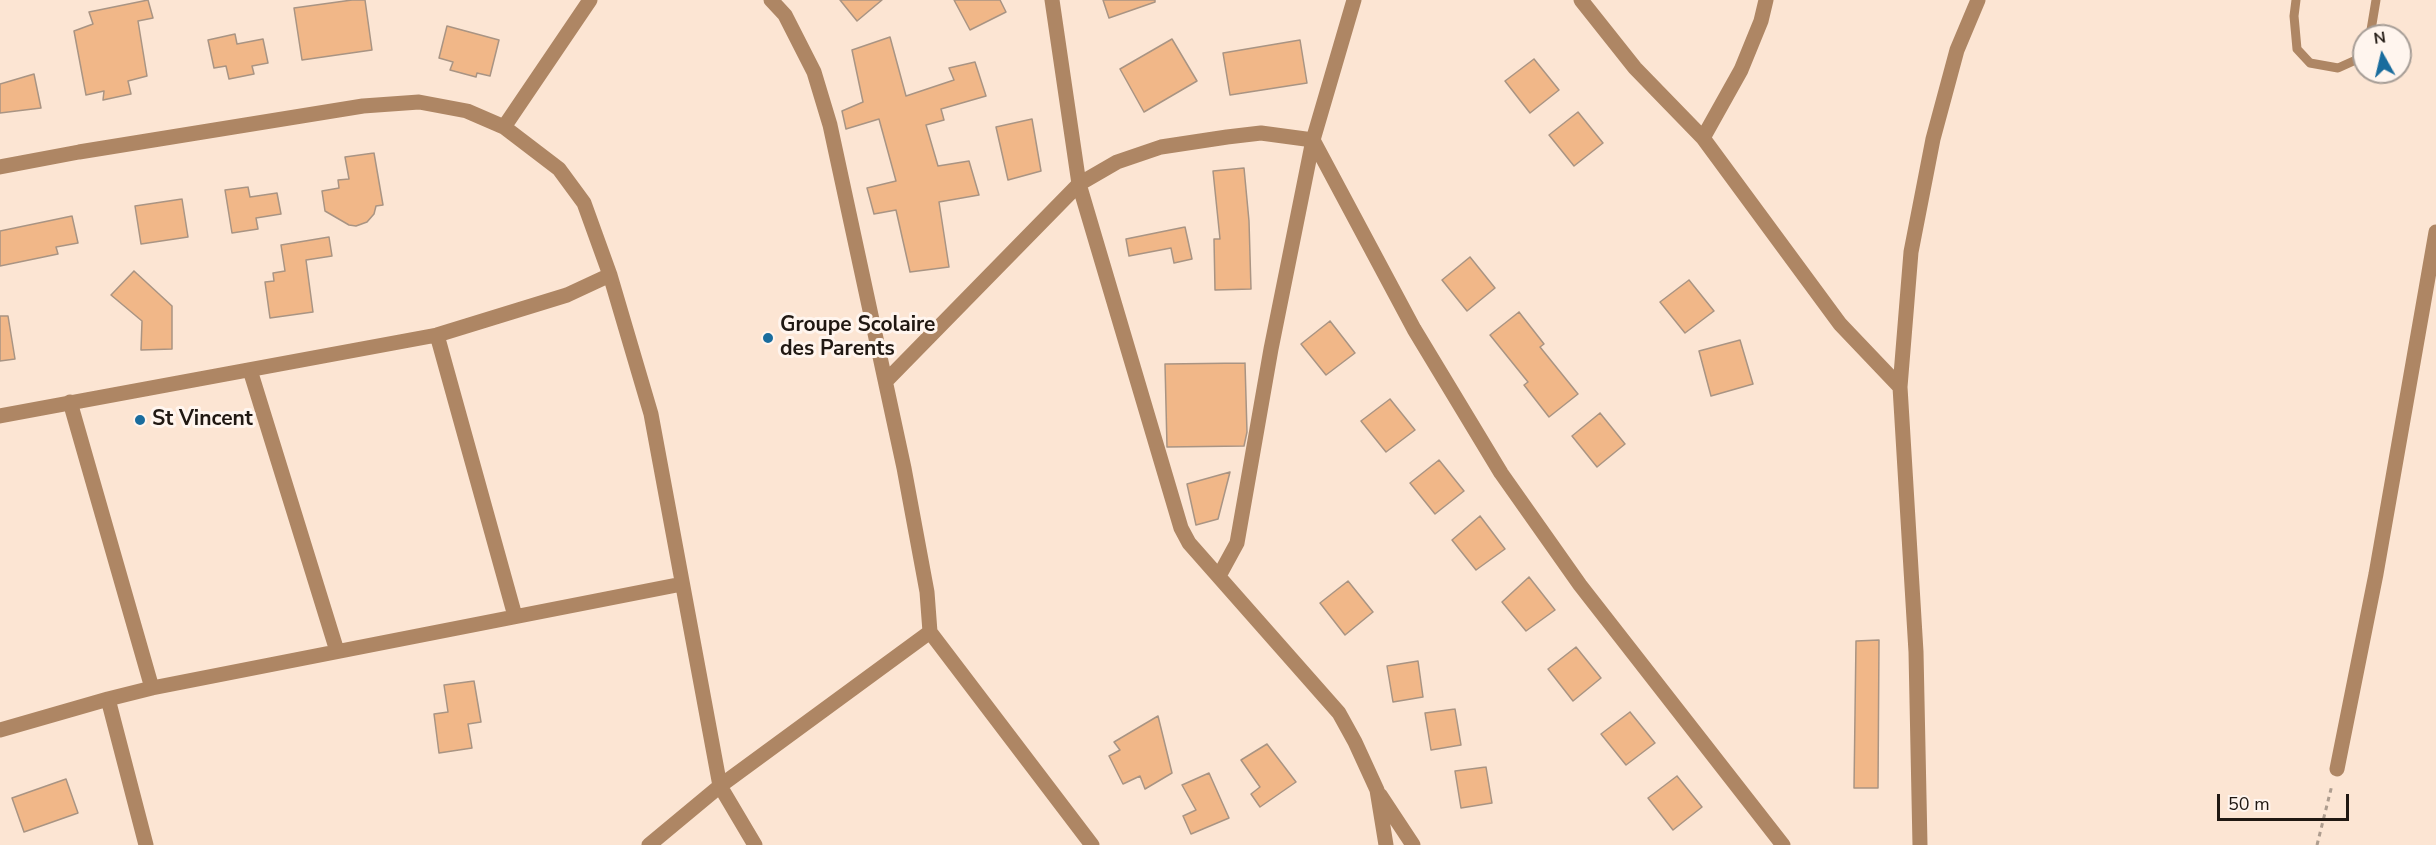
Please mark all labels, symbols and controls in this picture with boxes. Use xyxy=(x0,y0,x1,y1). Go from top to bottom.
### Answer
north arrow xyxy=(2352,24,2412,84)
text: N xyxy=(2372,26,2387,50)
place label: Groupe Scolaire des Parents xyxy=(780,313,935,363)
marker: Groupe Scolaire des Parents xyxy=(761,331,775,345)
place label: St Vincent xyxy=(152,407,253,433)
marker: St Vincent xyxy=(133,413,147,427)
scale bar xyxy=(2220,782,2352,820)
text: 50 m xyxy=(2228,792,2270,816)

